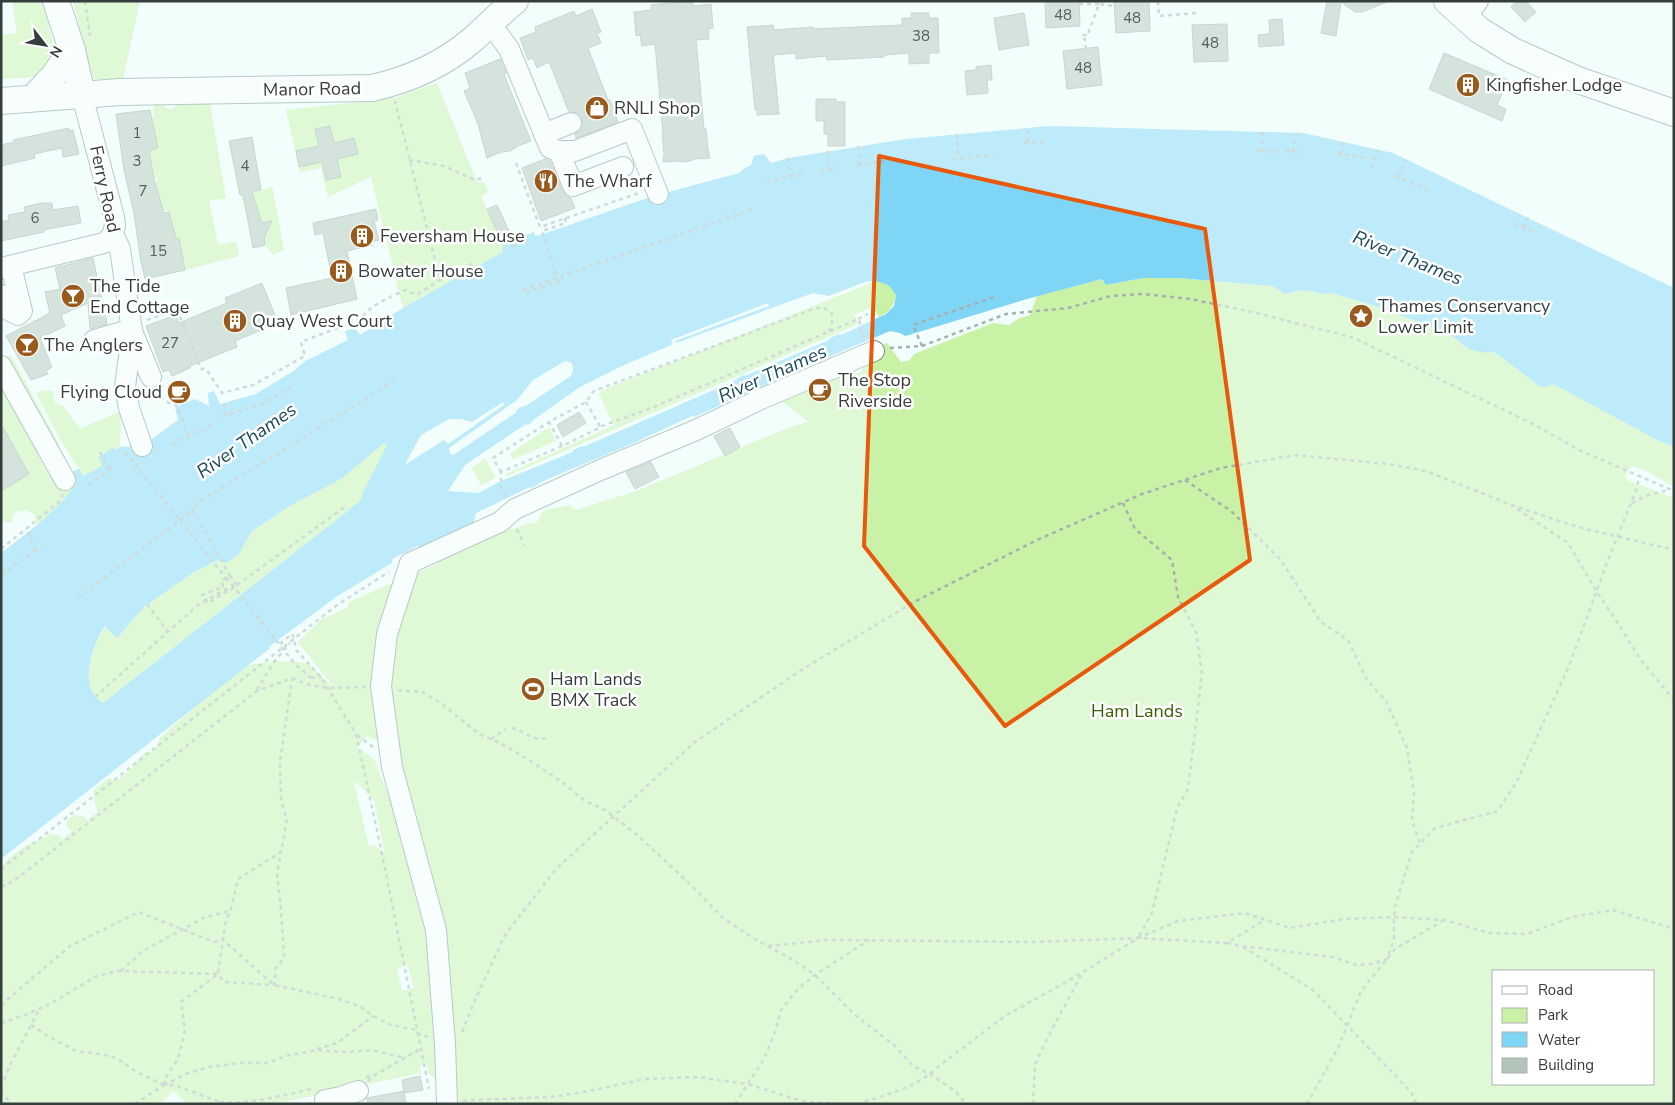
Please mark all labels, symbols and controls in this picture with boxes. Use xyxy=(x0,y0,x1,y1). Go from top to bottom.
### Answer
house number: 48 xyxy=(1054,5,1072,25)
house number: 48 xyxy=(1123,8,1141,28)
north arrow xyxy=(20,20,70,70)
house number: 38 xyxy=(912,26,930,46)
house number: 48 xyxy=(1201,33,1219,53)
text: N xyxy=(45,42,67,61)
house number: 48 xyxy=(1074,58,1092,78)
building icon: Kingfisher Lodge xyxy=(1455,72,1481,98)
place label: Kingfisher Lodge xyxy=(1486,73,1622,97)
street label: Manor Road xyxy=(263,76,361,102)
shop icon: RNLI Shop xyxy=(584,95,610,121)
place label: RNLI Shop xyxy=(614,96,700,120)
house number: 1 xyxy=(132,123,142,143)
street label: Ferry Road xyxy=(84,143,126,235)
house number: 3 xyxy=(132,151,142,171)
house number: 4 xyxy=(240,156,250,176)
restaurant icon: The Wharf xyxy=(533,168,559,194)
place label: The Wharf xyxy=(564,169,653,193)
house number: 7 xyxy=(138,181,148,201)
house number: 6 xyxy=(30,208,40,228)
building icon: Feversham House xyxy=(349,223,375,249)
place label: Feversham House xyxy=(380,224,525,248)
water label: River Thames xyxy=(1349,224,1466,292)
house number: 15 xyxy=(149,241,167,261)
building icon: Bowater House xyxy=(328,258,354,284)
place label: Bowater House xyxy=(358,259,483,283)
place label: The Tide End Cottage xyxy=(90,274,189,319)
bar icon: The Tide End Cottage xyxy=(60,283,86,309)
place label: Thames Conservancy Lower Limit xyxy=(1378,294,1551,339)
place icon: Thames Conservancy Lower Limit xyxy=(1348,303,1374,329)
building icon: Quay West Court xyxy=(222,308,248,334)
place label: Quay West Court xyxy=(252,309,393,333)
bar icon: The Anglers xyxy=(14,332,40,358)
place label: The Anglers xyxy=(44,333,143,357)
house number: 27 xyxy=(161,333,179,353)
water label: River Thames xyxy=(714,338,831,409)
place label: The Stop Riverside xyxy=(838,368,912,413)
cafe icon: The Stop Riverside xyxy=(807,377,833,403)
cafe icon: Flying Cloud xyxy=(166,379,192,405)
place label: Flying Cloud xyxy=(60,380,162,404)
water label: River Thames xyxy=(191,397,302,485)
place label: Ham Lands BMX Track xyxy=(550,667,642,712)
sports icon: Ham Lands BMX Track xyxy=(520,676,546,702)
park label: Ham Lands xyxy=(1091,699,1183,723)
legend xyxy=(1492,970,1655,1085)
text: Road xyxy=(1538,980,1573,1000)
text: Park xyxy=(1538,1005,1568,1025)
text: Water xyxy=(1538,1030,1581,1050)
text: Building xyxy=(1538,1055,1594,1075)

